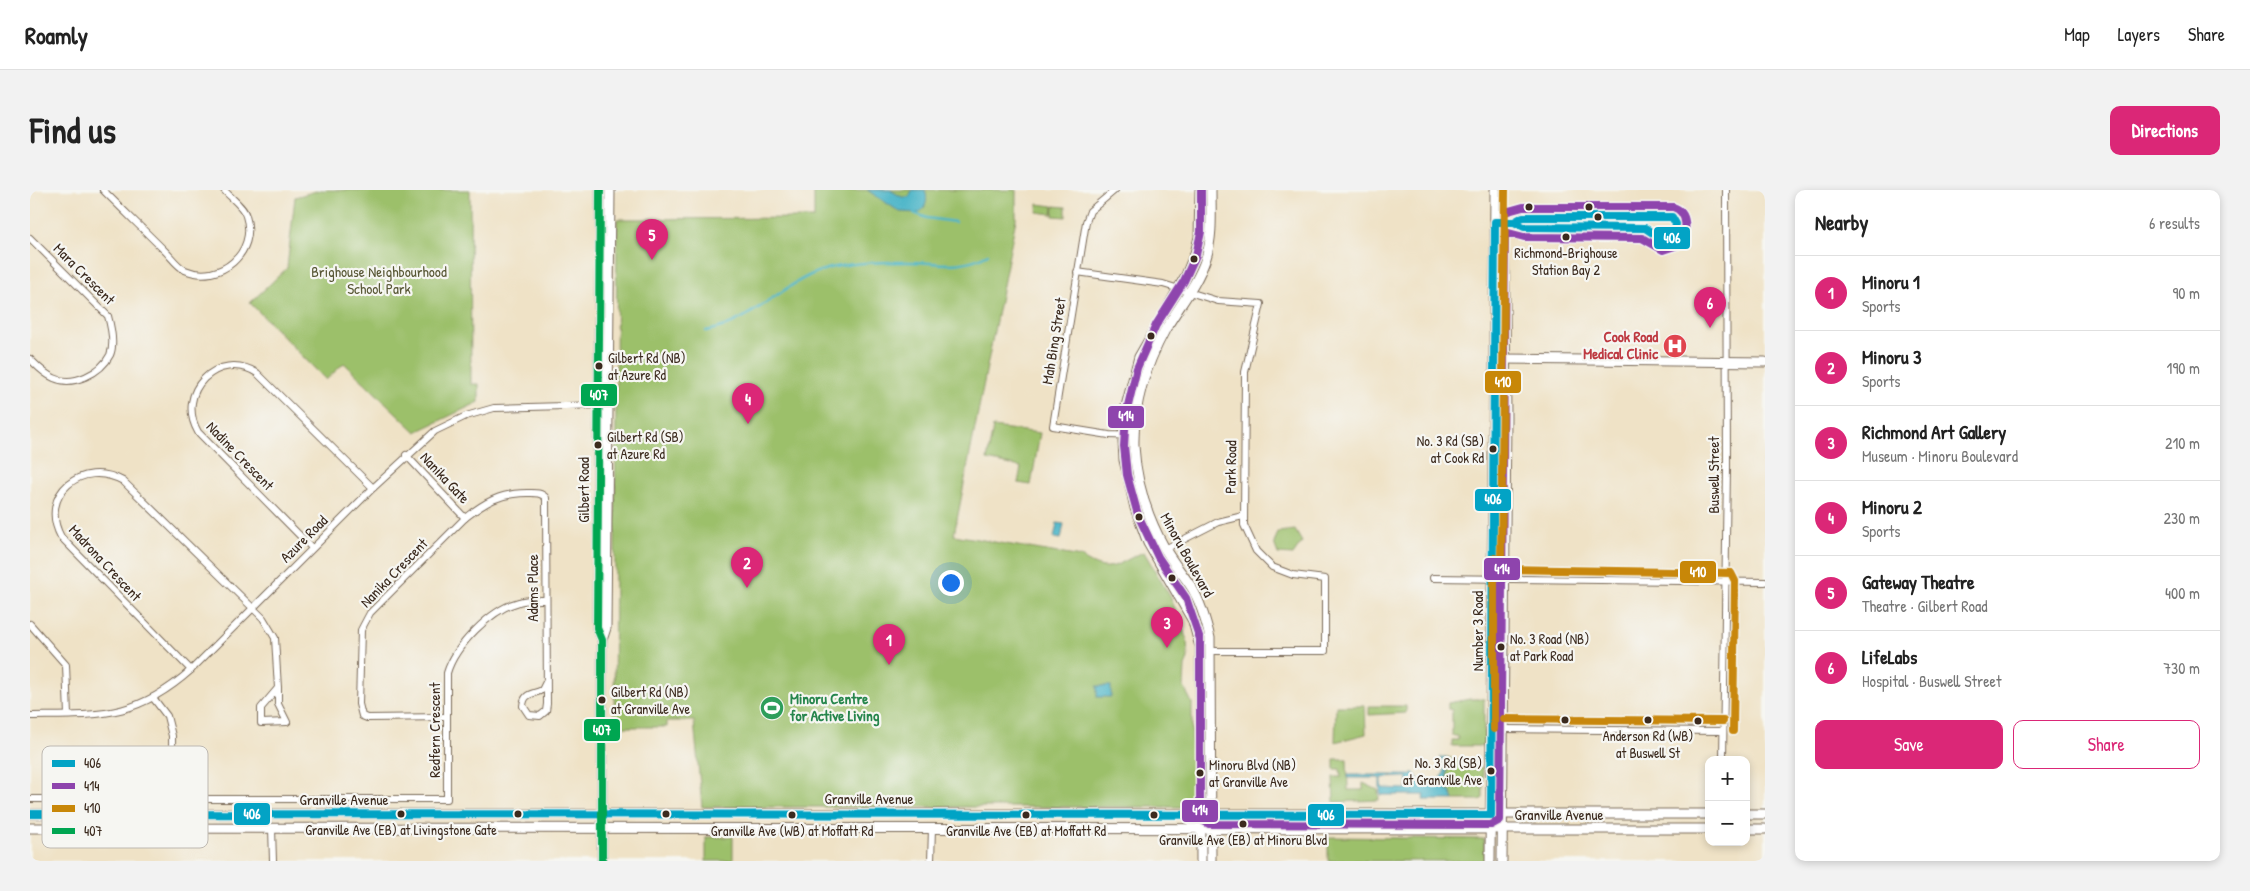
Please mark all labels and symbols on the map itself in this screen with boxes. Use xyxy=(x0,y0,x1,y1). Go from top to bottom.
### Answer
unlabelled marker xyxy=(1524,202,1534,212)
unlabelled marker xyxy=(1584,202,1594,212)
unlabelled marker xyxy=(1593,212,1603,222)
pin: 5 xyxy=(636,219,668,260)
line badge: 406 xyxy=(1653,226,1691,250)
text: 406 xyxy=(1663,228,1681,247)
marker: Richmond-Brighouse Station Bay 2 xyxy=(1561,232,1571,242)
street label: Mara Crescent xyxy=(49,238,120,310)
place label: Richmond-Brighouse Station Bay 2 xyxy=(1514,243,1618,280)
unlabelled marker xyxy=(1189,254,1199,264)
park label: Brighouse Neighbourhood School Park xyxy=(311,261,447,299)
pin: 6 xyxy=(1694,287,1726,328)
street label: Mah Bing Street xyxy=(1036,295,1071,386)
place label: Cook Road Medical Clinic xyxy=(1583,326,1659,364)
unlabelled marker xyxy=(1146,331,1156,341)
hospital icon: Cook Road Medical Clinic xyxy=(1662,333,1688,359)
place label: Gilbert Rd (NB) at Azure Rd xyxy=(608,348,686,384)
marker: Gilbert Rd (NB) at Azure Rd xyxy=(594,361,604,371)
line badge: 410 xyxy=(1484,370,1522,394)
text: 410 xyxy=(1495,372,1512,391)
line badge: 407 xyxy=(580,383,618,407)
pin: 4 xyxy=(732,383,764,424)
text: 407 xyxy=(590,385,608,404)
line badge: 414 xyxy=(1107,405,1145,429)
text: 414 xyxy=(1118,406,1135,425)
street label: Nadine Crescent xyxy=(202,416,279,495)
place label: Gilbert Rd (SB) at Azure Rd xyxy=(607,427,684,463)
place label: No. 3 Rd (SB) at Cook Rd xyxy=(1417,431,1485,467)
street label: Buswell Street xyxy=(1703,436,1724,514)
marker: Gilbert Rd (SB) at Azure Rd xyxy=(593,440,603,450)
street label: Park Road xyxy=(1220,440,1241,494)
marker: No. 3 Rd (SB) at Cook Rd xyxy=(1488,444,1498,454)
street label: Nanika Gate xyxy=(416,447,475,508)
street label: Gilbert Road xyxy=(573,457,594,523)
line badge: 406 xyxy=(1474,488,1512,512)
text: 406 xyxy=(1484,489,1502,508)
street label: Minoru Boulevard xyxy=(1156,509,1219,601)
street label: Azure Road xyxy=(275,510,332,567)
unlabelled marker xyxy=(1134,512,1144,522)
street label: Madrona Crescent xyxy=(64,520,147,606)
street label: Nanika Crescent xyxy=(355,533,433,612)
pin: 2 xyxy=(731,547,763,588)
street label: Adams Place xyxy=(522,554,543,622)
line badge: 414 xyxy=(1483,557,1521,581)
text: 414 xyxy=(1494,559,1511,578)
line badge: 410 xyxy=(1679,560,1717,584)
text: 410 xyxy=(1690,562,1707,581)
your location xyxy=(938,570,964,596)
unlabelled marker xyxy=(1167,573,1177,583)
street label: Number 3 Road xyxy=(1467,591,1488,671)
pin: 3 xyxy=(1151,607,1183,648)
pin: 1 xyxy=(873,624,905,665)
place label: No. 3 Road (NB) at Park Road xyxy=(1510,629,1589,665)
marker: No. 3 Road (NB) at Park Road xyxy=(1496,642,1506,652)
street label: Redfern Crescent xyxy=(424,681,445,778)
place label: Gilbert Rd (NB) at Granville Ave xyxy=(611,682,690,718)
place label: Minoru Centre for Active Living xyxy=(790,688,880,727)
marker: Gilbert Rd (NB) at Granville Ave xyxy=(597,695,607,705)
sports icon: Minoru Centre for Active Living xyxy=(759,695,785,721)
unlabelled marker xyxy=(1560,715,1570,725)
marker: Anderson Rd (WB) at Buswell St xyxy=(1643,715,1653,725)
unlabelled marker xyxy=(1693,716,1703,726)
line badge: 407 xyxy=(583,718,621,742)
text: 407 xyxy=(593,720,611,739)
place label: Anderson Rd (WB) at Buswell St xyxy=(1603,726,1693,762)
legend xyxy=(42,746,208,848)
text: 406 xyxy=(84,753,102,772)
place label: No. 3 Rd (SB) at Granville Ave xyxy=(1403,753,1482,789)
place label: Minoru Blvd (NB) at Granville Ave xyxy=(1209,755,1296,791)
marker: No. 3 Rd (SB) at Granville Ave xyxy=(1486,766,1496,776)
marker: Minoru Blvd (NB) at Granville Ave xyxy=(1195,768,1205,778)
text: 414 xyxy=(84,776,100,795)
street label: Granville Avenue xyxy=(825,788,913,809)
street label: Granville Avenue xyxy=(300,789,388,810)
text: 410 xyxy=(84,798,101,817)
line badge: 414 xyxy=(1181,799,1219,823)
text: 414 xyxy=(1192,800,1209,819)
line badge: 406 xyxy=(233,802,271,826)
line badge: 406 xyxy=(1307,803,1345,827)
text: 406 xyxy=(243,804,261,823)
street label: Granville Avenue xyxy=(1515,804,1603,825)
text: 406 xyxy=(1317,805,1335,824)
marker: Granville Ave (EB) at Livingstone Gate xyxy=(396,809,406,819)
unlabelled marker xyxy=(513,809,523,819)
unlabelled marker xyxy=(661,809,671,819)
marker: Granville Ave (WB) at Moffatt Rd xyxy=(787,810,797,820)
marker: Granville Ave (EB) at Moffatt Rd xyxy=(1021,810,1031,820)
unlabelled marker xyxy=(1149,810,1159,820)
marker: Granville Ave (EB) at Minoru Blvd xyxy=(1238,819,1248,829)
place label: Granville Ave (EB) at Livingstone Gate xyxy=(305,820,497,840)
text: 407 xyxy=(84,821,103,840)
place label: Granville Ave (WB) at Moffatt Rd xyxy=(711,821,874,840)
place label: Granville Ave (EB) at Moffatt Rd xyxy=(946,821,1107,840)
place label: Granville Ave (EB) at Minoru Blvd xyxy=(1159,830,1328,849)

